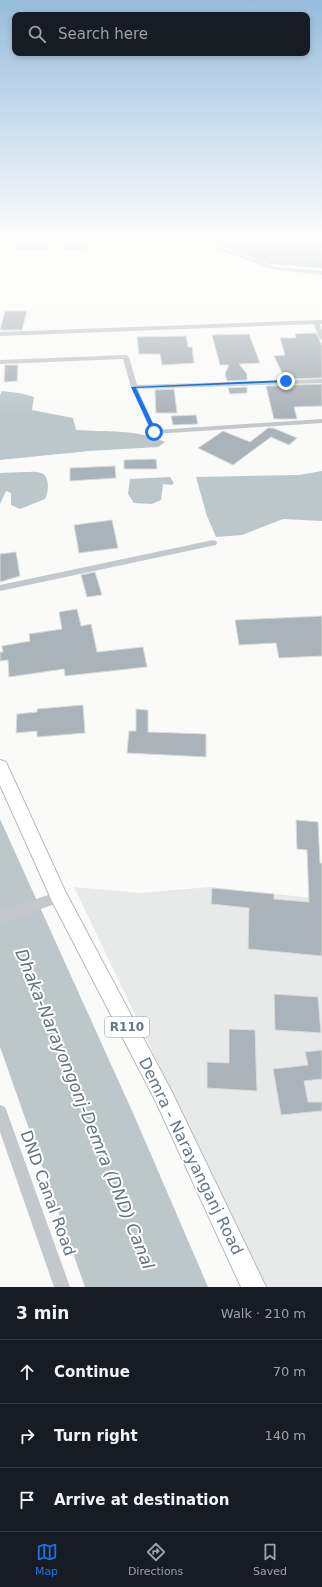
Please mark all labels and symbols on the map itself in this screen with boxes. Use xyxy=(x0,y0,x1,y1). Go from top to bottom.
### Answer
route end xyxy=(277,372,295,390)
route start xyxy=(145,423,163,441)
water label: Dhaka-Narayongonj-Demra (DND) Canal xyxy=(11,946,159,1272)
road number: R110 xyxy=(105,1017,149,1037)
street label: Demra - Narayanganj Road xyxy=(135,1054,247,1258)
street label: DND Canal Road xyxy=(16,1128,80,1258)

